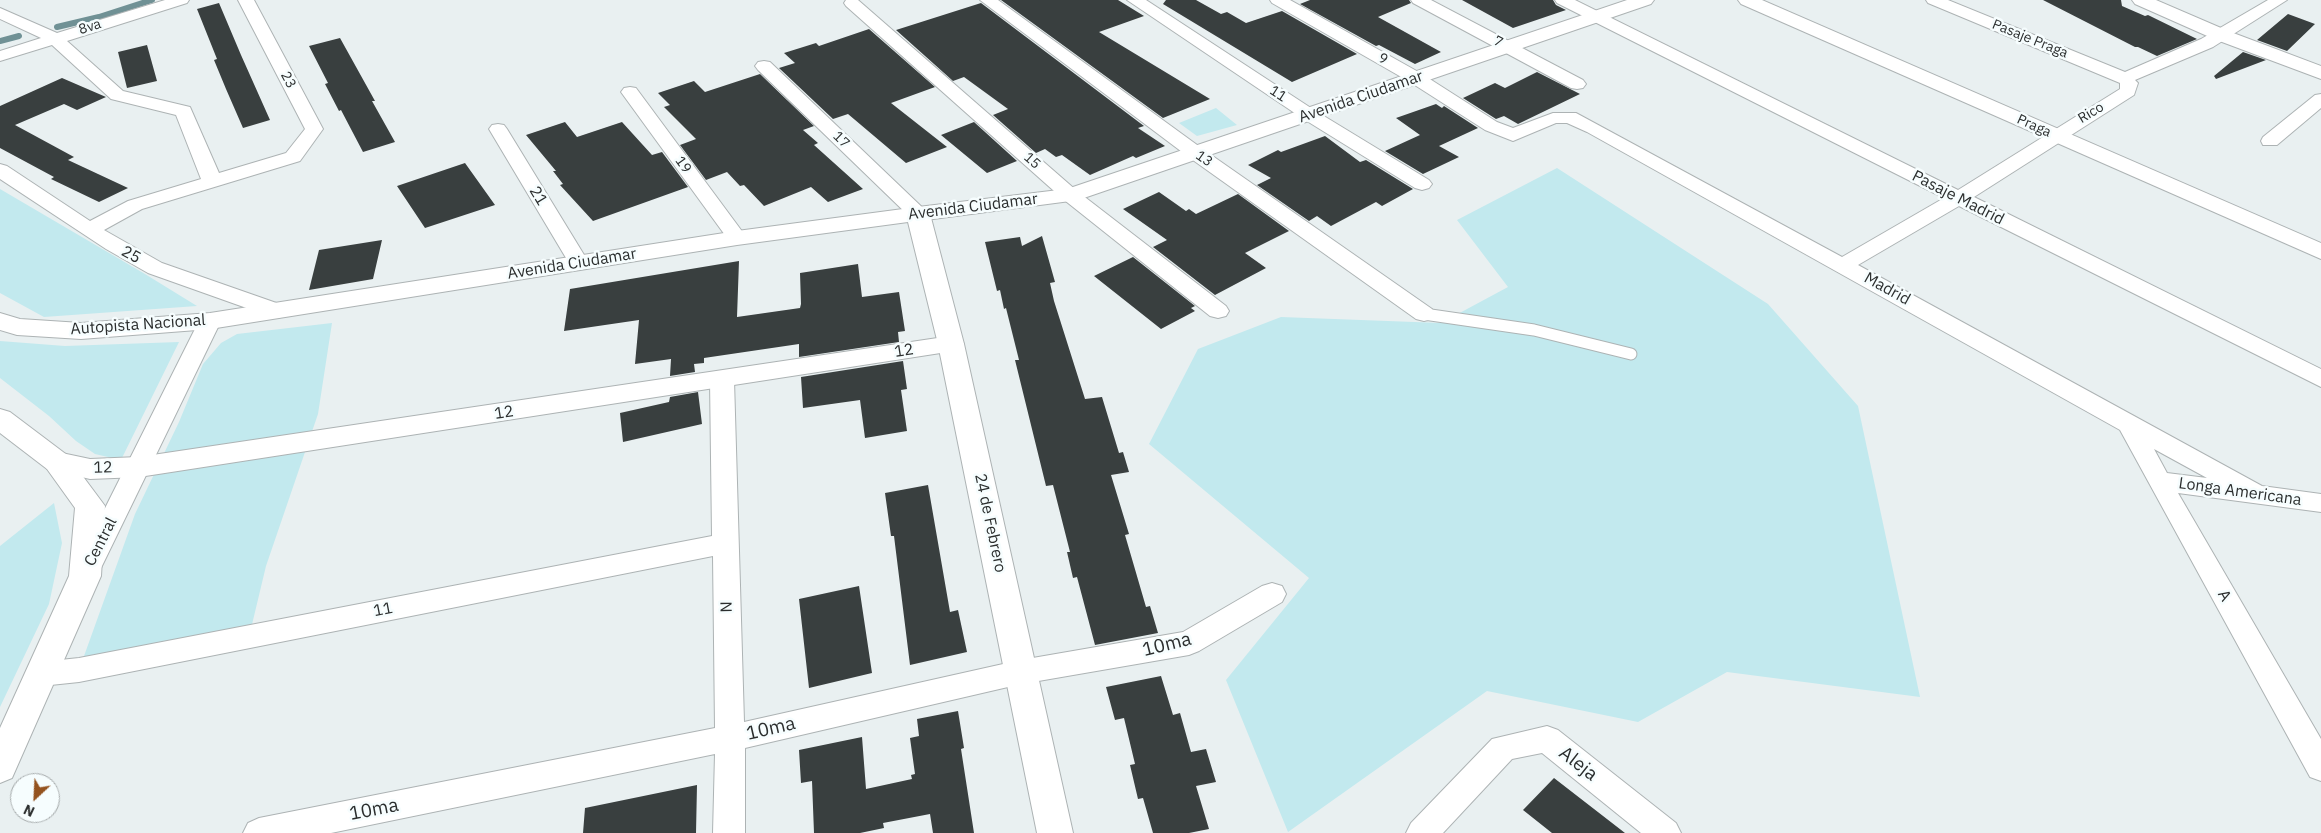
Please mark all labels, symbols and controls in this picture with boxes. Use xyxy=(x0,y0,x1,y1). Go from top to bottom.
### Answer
street label: 8va xyxy=(77,16,103,38)
street label: Pasaje Praga xyxy=(1990,16,2070,62)
street label: 7 xyxy=(1490,33,1506,51)
street label: 9 xyxy=(1375,50,1391,68)
street label: Avenida Ciudamar xyxy=(1296,67,1426,127)
street label: 23 xyxy=(277,69,299,91)
street label: 11 xyxy=(1266,82,1290,106)
street label: Rico xyxy=(2075,99,2107,127)
street label: Praga xyxy=(2014,111,2054,141)
street label: 17 xyxy=(829,128,853,152)
street label: 13 xyxy=(1192,147,1216,171)
street label: 15 xyxy=(1020,149,1044,173)
street label: 19 xyxy=(671,153,695,177)
street label: Pasaje Madrid xyxy=(1909,167,2007,229)
street label: 21 xyxy=(525,183,551,209)
street label: Avenida Ciudamar xyxy=(907,190,1039,224)
street label: 25 xyxy=(118,242,144,268)
street label: Avenida Ciudamar xyxy=(506,244,638,284)
street label: Madrid xyxy=(1860,268,1914,310)
street label: Autopista Nacional xyxy=(70,311,206,339)
street label: 12 xyxy=(893,340,915,362)
street label: 12 xyxy=(493,402,515,424)
street label: 12 xyxy=(93,458,113,478)
street label: 24 de Febrero xyxy=(970,472,1010,574)
street label: Longa Americana xyxy=(2177,474,2303,510)
street label: Central xyxy=(81,514,121,570)
street label: A xyxy=(2213,587,2235,605)
street label: 11 xyxy=(372,599,394,621)
street label: N xyxy=(717,601,737,613)
street label: 10ma xyxy=(1140,628,1194,662)
street label: 10ma xyxy=(744,712,798,746)
street label: Aleja xyxy=(1554,742,1602,786)
north arrow xyxy=(10,773,60,823)
street label: 10ma xyxy=(348,794,400,826)
text: N xyxy=(21,800,37,821)

